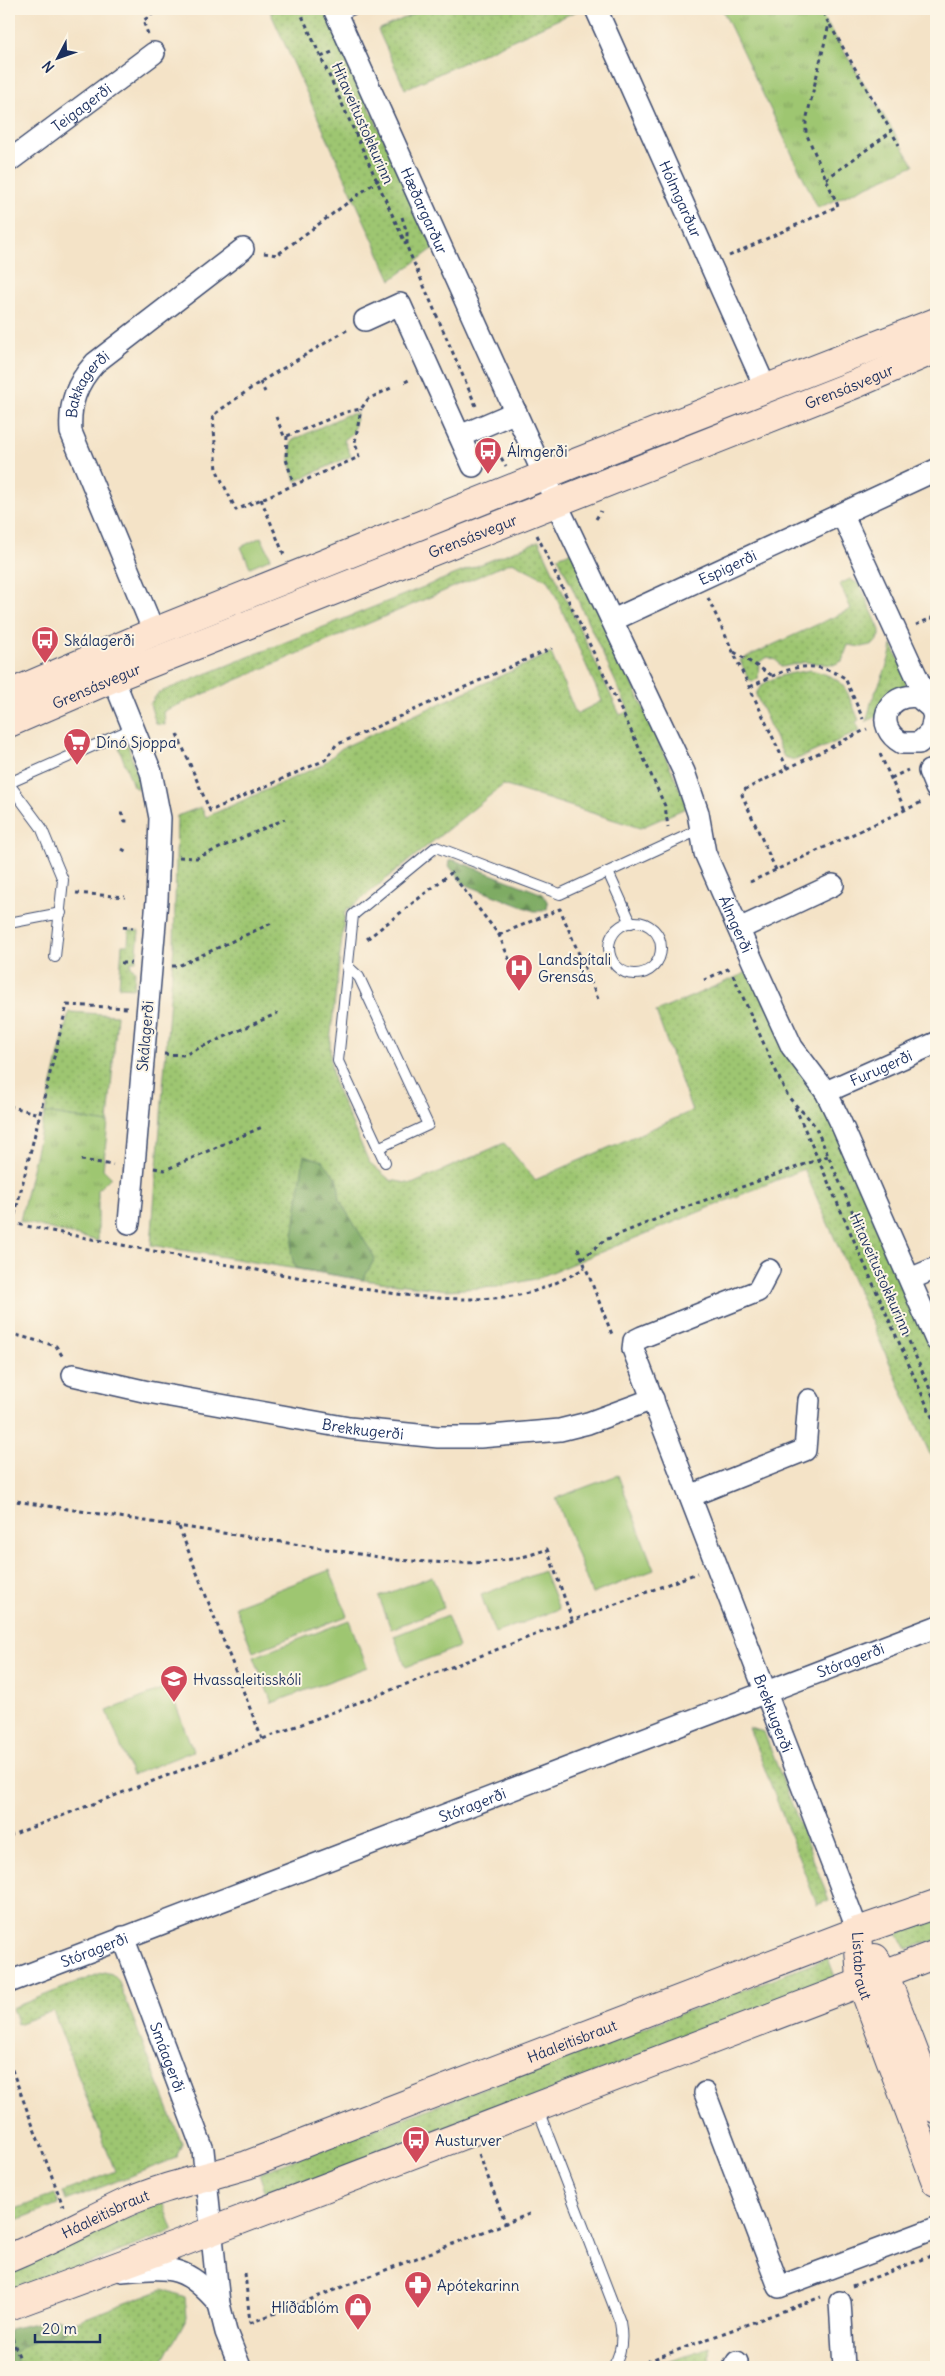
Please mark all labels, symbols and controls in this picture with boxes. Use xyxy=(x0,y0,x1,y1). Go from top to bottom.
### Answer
north arrow xyxy=(32,32,82,82)
text: N xyxy=(38,57,58,76)
street label: Hitaveitustokkurinn xyxy=(328,59,399,187)
street label: Teigagerði xyxy=(48,79,115,136)
street label: Hólmgarður xyxy=(655,157,706,240)
street label: Hæðargarður xyxy=(397,164,452,257)
street label: Bakkagerði xyxy=(61,346,113,419)
street label: Grensásvegur xyxy=(802,359,896,413)
bus stop icon: Álmgerði xyxy=(473,436,503,475)
place label: Álmgerði xyxy=(507,442,568,461)
street label: Grensásvegur xyxy=(425,509,520,562)
street label: Espigerði xyxy=(695,545,759,589)
bus stop icon: Skálagerði xyxy=(30,625,60,664)
place label: Skálagerði xyxy=(64,631,135,650)
street label: Grensásvegur xyxy=(49,659,143,713)
supermarket icon: Dínó Sjoppa xyxy=(62,727,92,766)
place label: Dínó Sjoppa xyxy=(96,733,177,752)
street label: Álmgerði xyxy=(715,892,757,956)
place label: Landspítali Grensás xyxy=(538,950,611,986)
hospital icon: Landspítali Grensás xyxy=(504,953,534,992)
street label: Skálagerði xyxy=(132,1000,158,1072)
street label: Furugerði xyxy=(847,1045,915,1090)
street label: Hitaveitustokkurinn xyxy=(846,1210,917,1338)
street label: Brekkugerði xyxy=(321,1414,405,1443)
street label: Stóragerði xyxy=(814,1638,887,1681)
school or university icon: Hvassaleitisskóli xyxy=(159,1664,189,1703)
place label: Hvassaleitisskóli xyxy=(193,1670,301,1689)
street label: Brekkugerði xyxy=(750,1672,797,1755)
street label: Stóragerði xyxy=(436,1783,509,1826)
street label: Stóragerði xyxy=(58,1928,130,1971)
street label: Listabraut xyxy=(849,1931,877,2002)
street label: Háaleitisbraut xyxy=(524,2015,619,2066)
street label: Smáagerði xyxy=(146,2019,190,2094)
bus stop icon: Austurver xyxy=(401,2125,431,2164)
place label: Austurver xyxy=(435,2131,502,2150)
street label: Háaleitisbraut xyxy=(58,2185,151,2242)
pharmacy icon: Apótekarinn xyxy=(403,2270,433,2309)
place label: Apótekarinn xyxy=(437,2276,520,2295)
shop icon: Hlíðablóm xyxy=(343,2292,373,2331)
place label: Hlíðablóm xyxy=(271,2298,339,2317)
scale bar xyxy=(35,2311,100,2343)
text: 20 m xyxy=(42,2319,77,2338)

